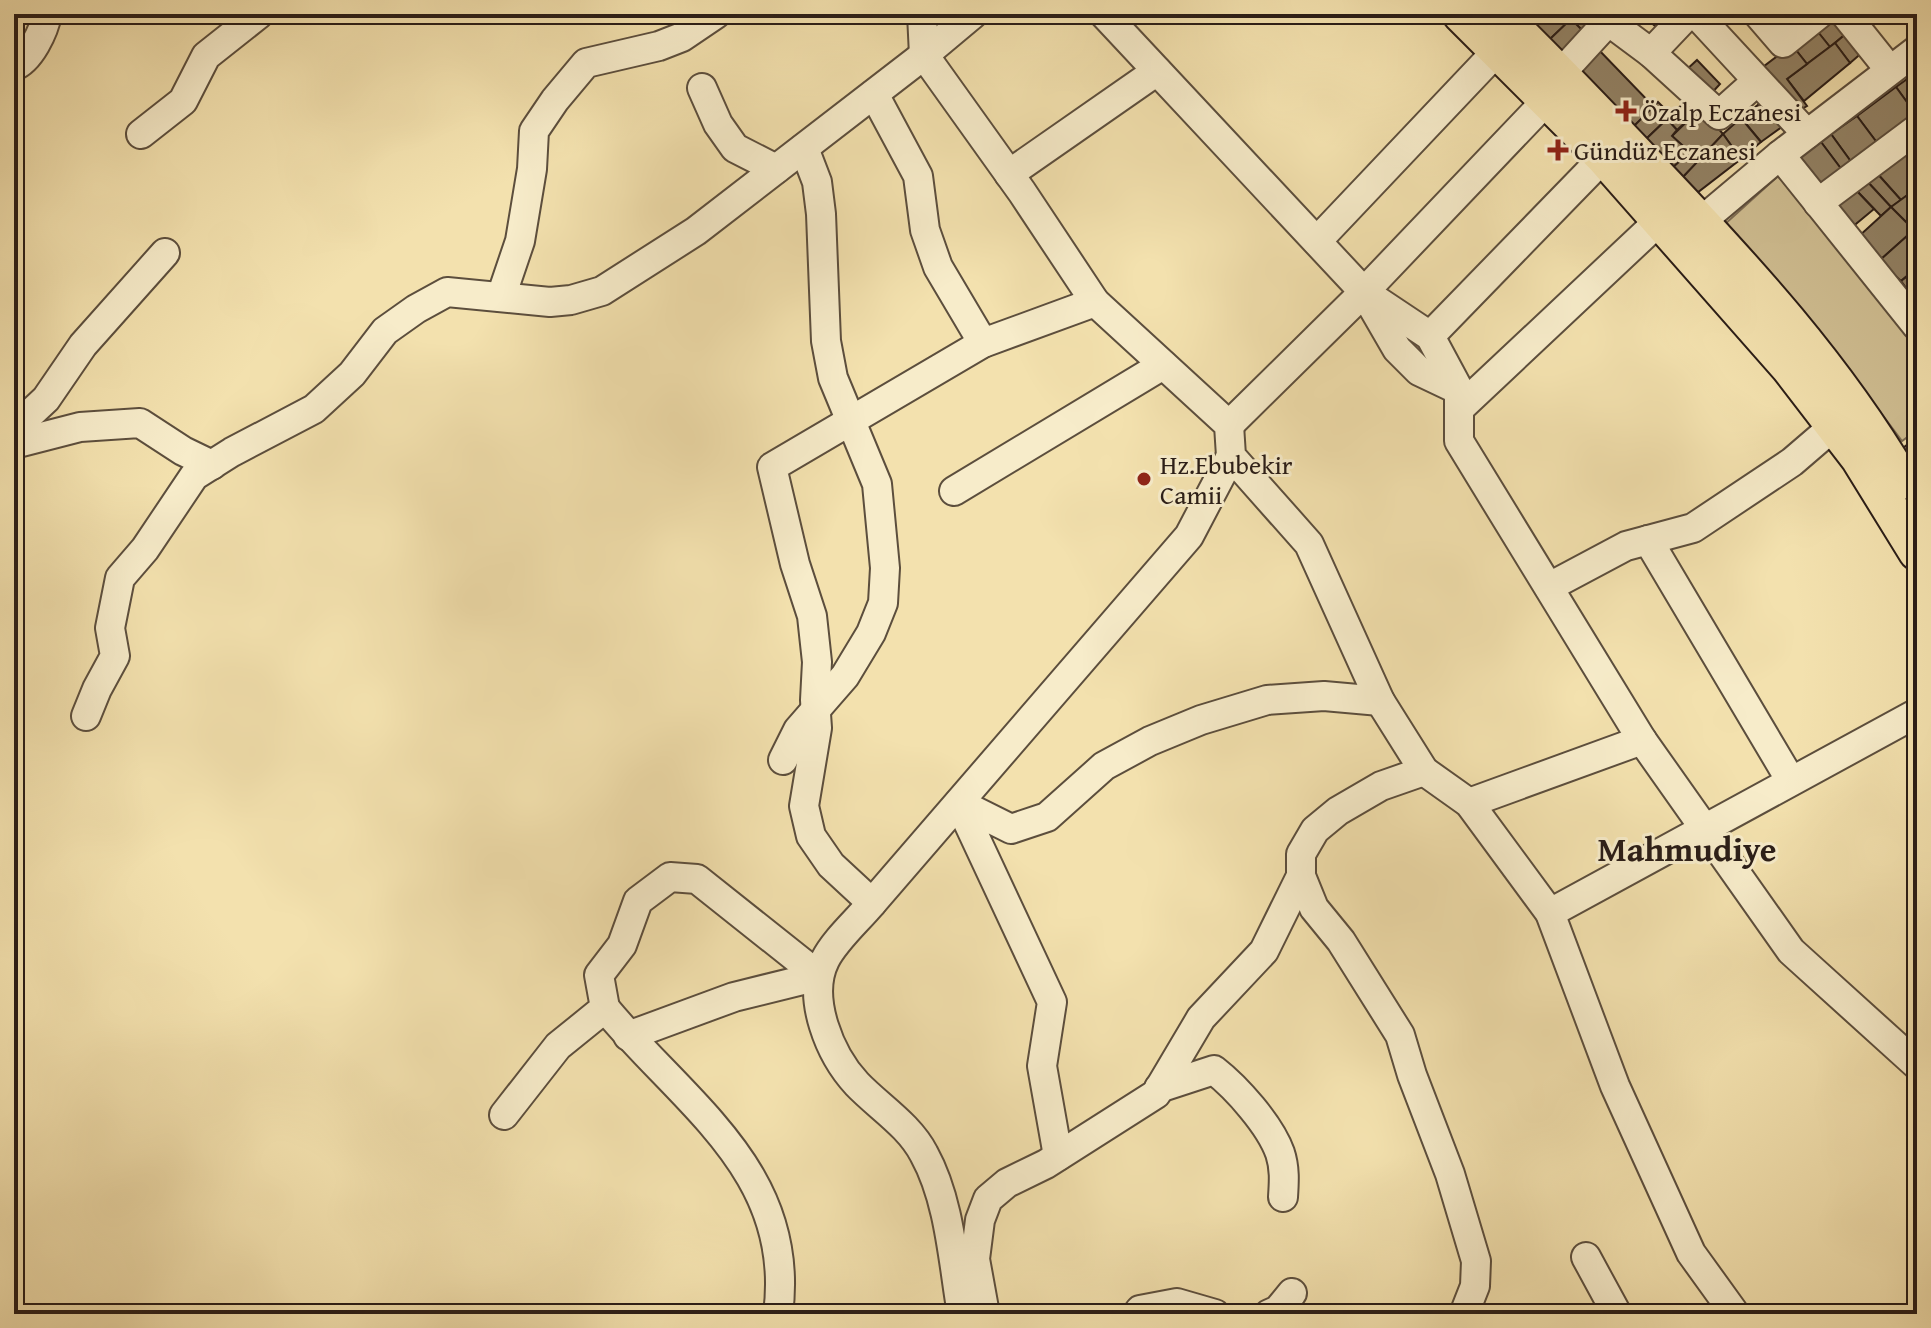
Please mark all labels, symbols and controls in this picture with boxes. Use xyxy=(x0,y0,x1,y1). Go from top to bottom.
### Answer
place label: Özalp Eczanesi xyxy=(1642,92,1801,131)
marker: Özalp Eczanesi xyxy=(1617,102,1635,120)
place label: Gündüz Eczanesi xyxy=(1574,131,1756,170)
marker: Gündüz Eczanesi xyxy=(1549,141,1567,159)
place label: Hz.Ebubekir Camii xyxy=(1160,445,1293,514)
marker: Hz.Ebubekir Camii xyxy=(1135,470,1153,488)
district label: Mahmudiye xyxy=(1598,824,1776,873)

